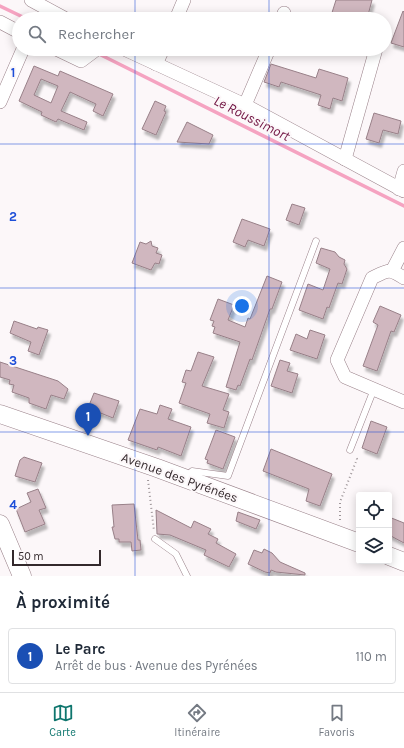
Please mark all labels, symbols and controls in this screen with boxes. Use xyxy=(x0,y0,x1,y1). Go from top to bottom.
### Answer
search box xyxy=(12,12,392,56)
icon: search xyxy=(26,23,48,45)
text: Rechercher xyxy=(58,25,135,43)
text: 1 xyxy=(11,65,15,80)
water label: Le Roussimort xyxy=(211,92,293,145)
text: 2 xyxy=(9,209,17,224)
your location xyxy=(232,296,252,316)
text: 3 xyxy=(9,353,17,368)
pin: 1 xyxy=(75,403,101,436)
street label: Avenue des Pyrénées xyxy=(120,449,240,506)
map controls xyxy=(356,492,392,564)
button: locate xyxy=(356,492,392,528)
text: 4 xyxy=(9,497,17,512)
button: layers xyxy=(356,528,392,564)
scale bar xyxy=(12,548,101,567)
text: 50 m xyxy=(18,550,44,563)
text: À proximité xyxy=(16,592,110,612)
text: Le Parc xyxy=(55,640,105,658)
text: 1 xyxy=(28,649,32,664)
text: 110 m xyxy=(355,649,387,664)
text: Arrêt de bus · Avenue des Pyrénées xyxy=(55,658,258,673)
tab: Carte xyxy=(49,702,76,739)
tab: Itinéraire xyxy=(174,702,220,739)
tab: Favoris xyxy=(319,702,355,739)

